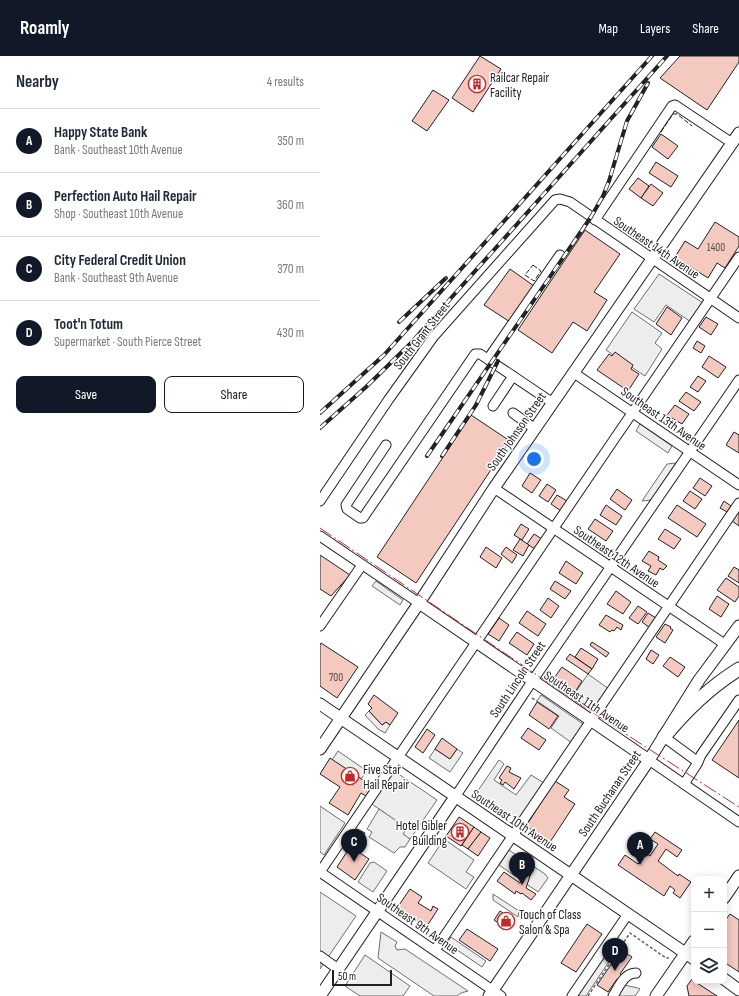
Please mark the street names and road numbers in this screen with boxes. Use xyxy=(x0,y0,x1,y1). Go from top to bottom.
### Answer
street label: Southeast 14th Avenue xyxy=(610,213,702,282)
street label: South Grant Street xyxy=(390,298,453,373)
street label: Southeast 13th Avenue xyxy=(618,384,709,454)
street label: South Johnson Street xyxy=(484,389,550,474)
street label: Southeast 12th Avenue xyxy=(570,522,662,592)
street label: South Lincoln Street xyxy=(486,638,549,721)
street label: Southeast 11th Avenue xyxy=(541,667,632,736)
street label: South Buchanan Street xyxy=(575,747,645,840)
street label: Southeast 10th Avenue xyxy=(468,786,561,856)
street label: Southeast 9th Avenue xyxy=(373,890,461,958)

